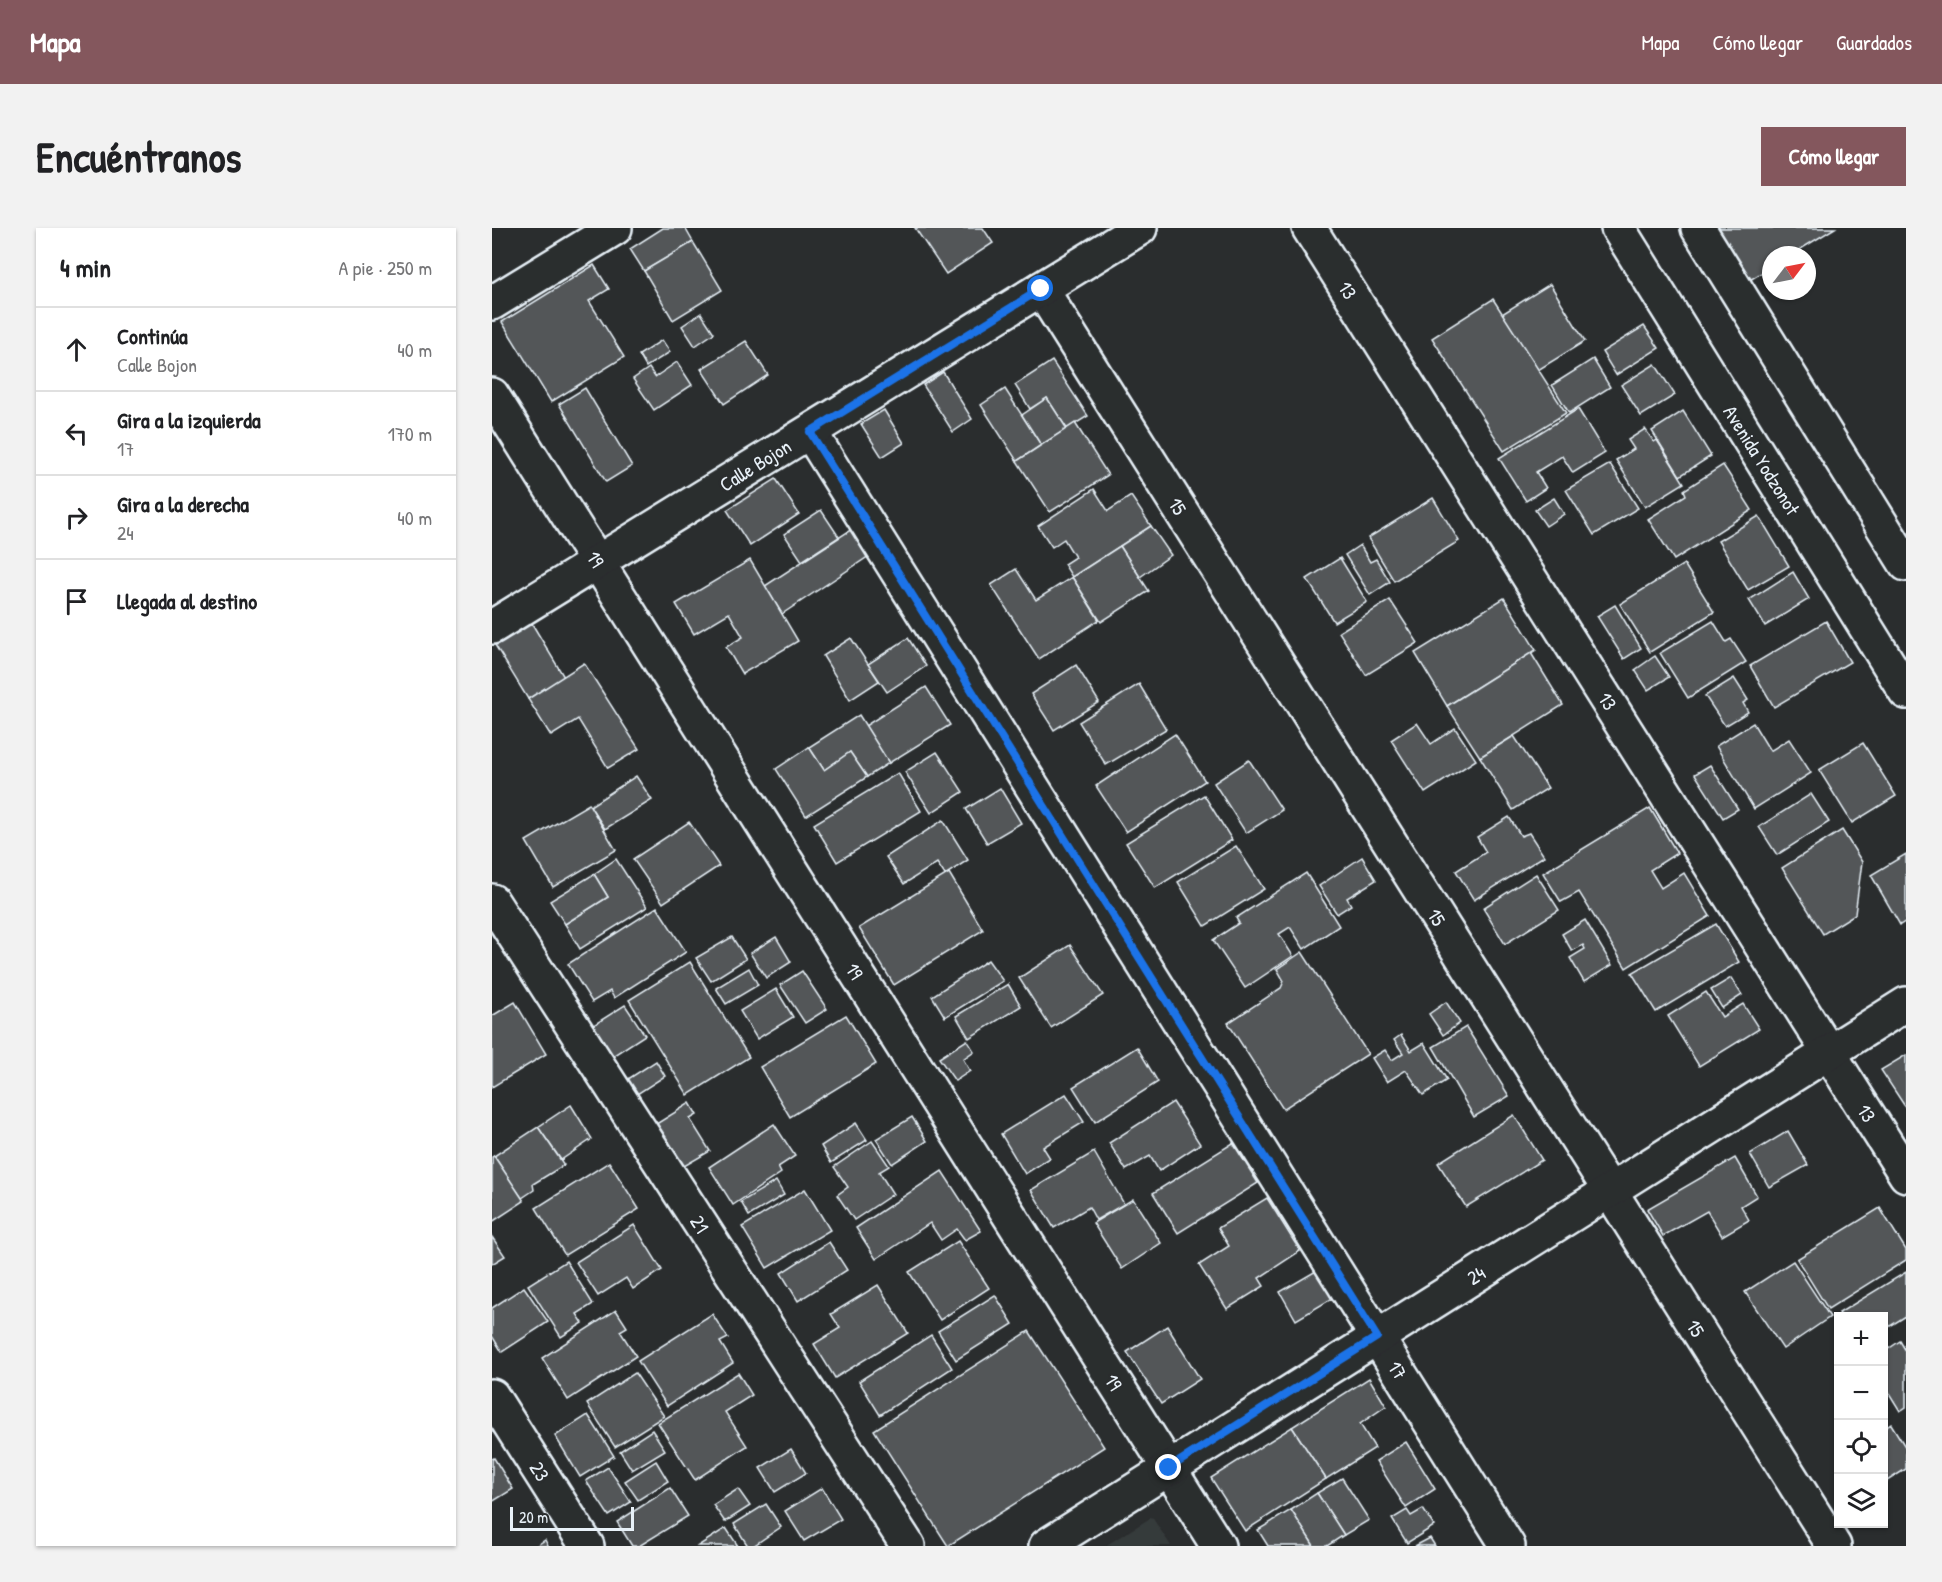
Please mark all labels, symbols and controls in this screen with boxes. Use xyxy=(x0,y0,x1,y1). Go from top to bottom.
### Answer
text: Mapa xyxy=(30,23,81,61)
text: Mapa xyxy=(1641,28,1679,57)
text: Cómo llegar xyxy=(1712,28,1803,57)
text: Guardados xyxy=(1836,28,1912,57)
button: Cómo llegar xyxy=(1761,127,1906,186)
text: Encuéntranos xyxy=(36,128,242,185)
north arrow xyxy=(1762,246,1816,300)
text: 4 min xyxy=(60,250,111,285)
text: A pie · 250 m xyxy=(338,254,432,281)
route start xyxy=(1027,275,1053,301)
street label: 13 xyxy=(1332,276,1364,304)
text: Continúa xyxy=(117,321,188,351)
icon: ahead xyxy=(60,333,93,366)
text: 40 m xyxy=(397,336,432,363)
text: Calle Bojon xyxy=(117,351,197,378)
street label: Avenida Yodzonot xyxy=(1717,400,1807,521)
text: Gira a la izquierda xyxy=(117,405,261,435)
icon: left xyxy=(60,417,93,450)
text: 170 m xyxy=(388,420,432,447)
street label: Calle Bojon xyxy=(714,432,796,498)
text: 17 xyxy=(117,435,134,462)
text: Gira a la derecha xyxy=(117,489,249,519)
street label: 15 xyxy=(1162,492,1194,520)
icon: right xyxy=(60,501,93,534)
text: 40 m xyxy=(397,504,432,531)
text: 24 xyxy=(117,519,134,546)
street label: 19 xyxy=(581,546,611,572)
icon: arrive xyxy=(60,585,93,618)
text: Llegada al destino xyxy=(117,586,257,616)
street label: 13 xyxy=(1592,687,1624,715)
street label: 15 xyxy=(1421,903,1453,931)
street label: 19 xyxy=(840,958,870,984)
street label: 13 xyxy=(1851,1099,1883,1127)
street label: 21 xyxy=(684,1210,716,1238)
street label: 24 xyxy=(1462,1259,1490,1291)
map controls xyxy=(1834,1312,1888,1528)
button: + xyxy=(1834,1312,1888,1366)
street label: 15 xyxy=(1680,1314,1712,1342)
street label: 17 xyxy=(1382,1356,1414,1385)
button: − xyxy=(1834,1366,1888,1420)
street label: 19 xyxy=(1099,1369,1129,1395)
button: locate xyxy=(1834,1420,1888,1474)
route end xyxy=(1155,1454,1181,1480)
street label: 23 xyxy=(524,1456,556,1486)
button: layers xyxy=(1834,1474,1888,1528)
scale bar xyxy=(510,1504,634,1532)
text: 20 m xyxy=(519,1506,548,1528)

